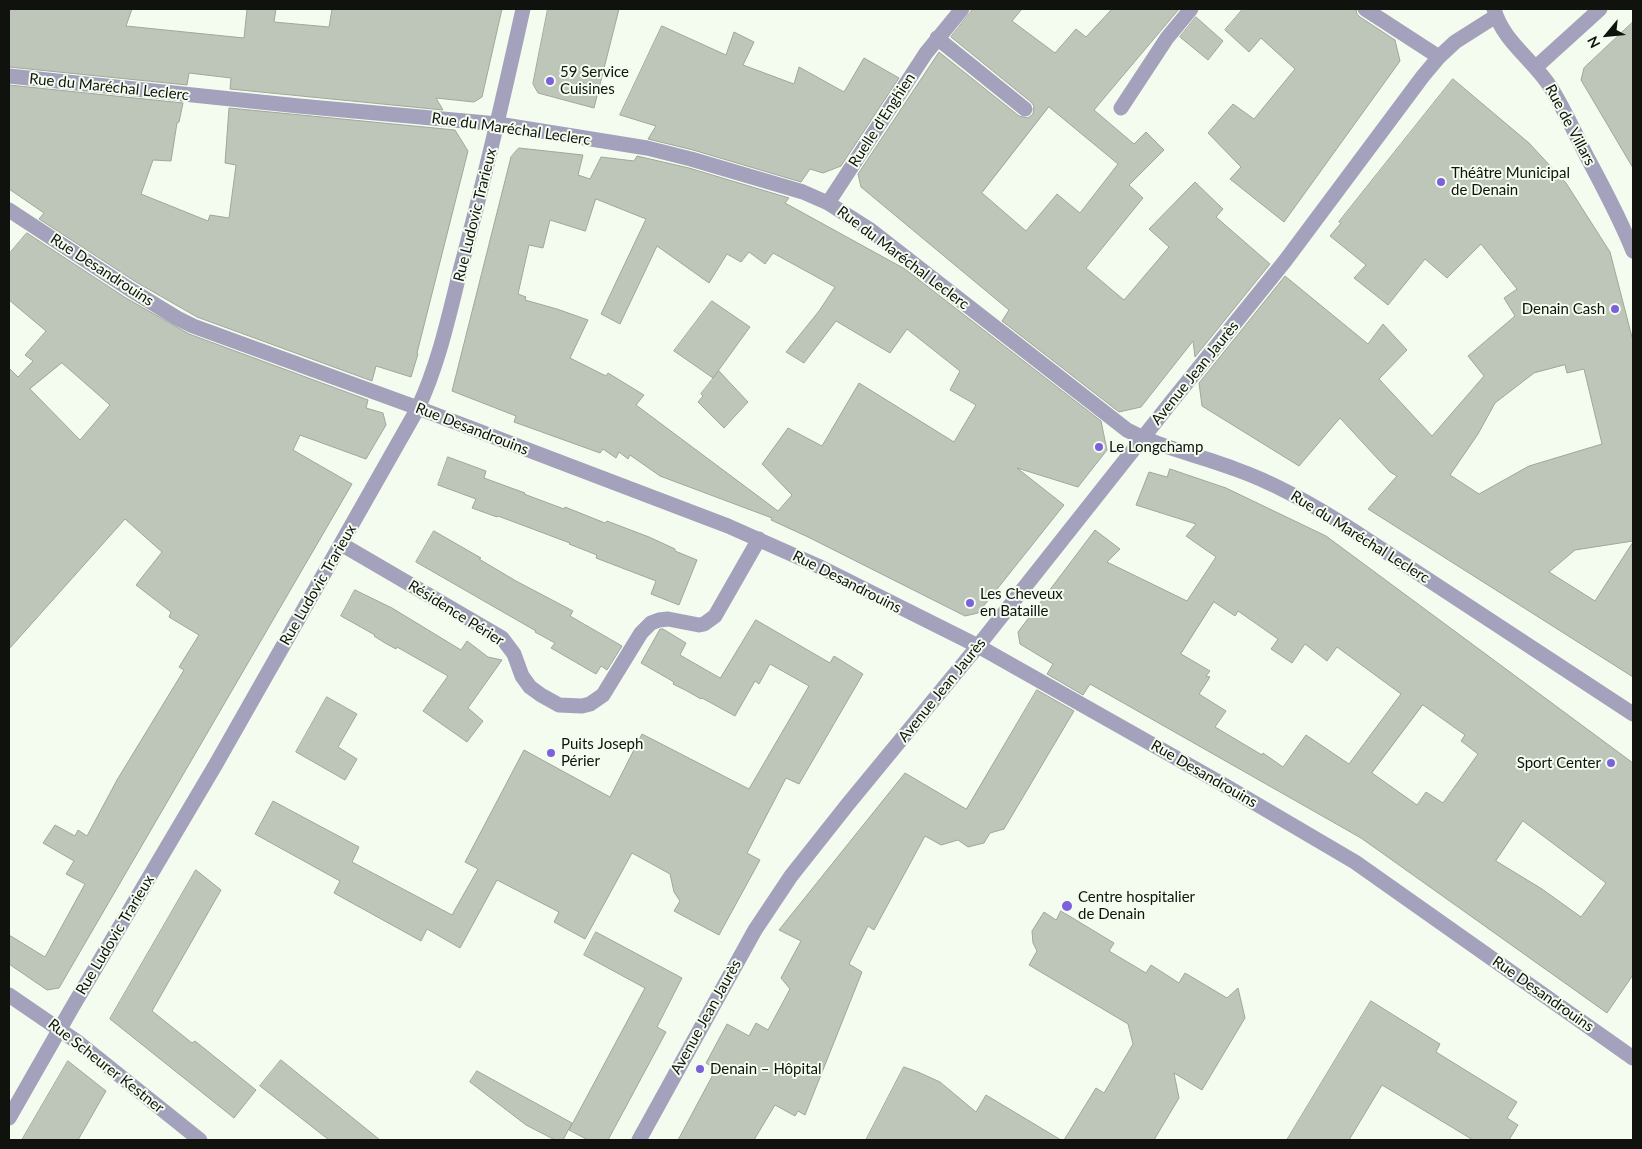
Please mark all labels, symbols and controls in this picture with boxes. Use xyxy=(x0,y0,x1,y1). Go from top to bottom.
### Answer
north arrow xyxy=(1582,10,1632,60)
text: N xyxy=(1583,34,1603,51)
place label: 59 Service Cuisines xyxy=(560,63,629,98)
street label: Rue du Maréchal Leclerc xyxy=(28,70,190,104)
street label: Ruelle d'Enghien xyxy=(845,70,919,170)
marker: 59 Service Cuisines xyxy=(544,75,556,87)
street label: Rue de Villars xyxy=(1541,81,1599,169)
street label: Rue du Maréchal Leclerc xyxy=(430,109,592,149)
street label: Rue Ludovic Trarieux xyxy=(450,147,500,283)
place label: Théâtre Municipal de Denain xyxy=(1451,164,1570,199)
marker: Théâtre Municipal de Denain xyxy=(1435,176,1447,188)
street label: Rue du Maréchal Leclerc xyxy=(834,203,972,313)
street label: Rue Desandrouins xyxy=(47,230,157,310)
place label: Denain Cash xyxy=(1522,300,1605,318)
marker: Denain Cash xyxy=(1609,303,1621,315)
street label: Avenue Jean Jaurès xyxy=(1148,317,1242,429)
street label: Rue Desandrouins xyxy=(413,399,531,459)
place label: Le Longchamp xyxy=(1109,438,1203,456)
marker: Le Longchamp xyxy=(1093,441,1105,453)
street label: Rue du Maréchal Leclerc xyxy=(1287,487,1433,587)
street label: Rue Ludovic Trarieux xyxy=(276,521,360,649)
street label: Rue Desandrouins xyxy=(790,547,904,617)
street label: Résidence Périer xyxy=(405,576,507,650)
place label: Les Cheveux en Bataille xyxy=(980,585,1063,620)
marker: Les Cheveux en Bataille xyxy=(964,597,976,609)
street label: Avenue Jean Jaurès xyxy=(895,634,989,746)
place label: Puits Joseph Périer xyxy=(561,735,643,770)
street label: Rue Desandrouins xyxy=(1148,736,1260,812)
marker: Puits Joseph Périer xyxy=(545,747,557,759)
place label: Sport Center xyxy=(1517,754,1601,772)
marker: Sport Center xyxy=(1605,757,1617,769)
street label: Rue Ludovic Trarieux xyxy=(72,872,158,998)
place label: Centre hospitalier de Denain xyxy=(1078,888,1195,923)
marker: Centre hospitalier de Denain xyxy=(1060,899,1074,913)
street label: Rue Desandrouins xyxy=(1489,952,1597,1036)
street label: Avenue Jean Jaurès xyxy=(667,956,745,1078)
street label: Rue Scheurer Kestner xyxy=(44,1015,168,1117)
place label: Denain – Hôpital xyxy=(710,1060,822,1078)
marker: Denain – Hôpital xyxy=(694,1063,706,1075)

